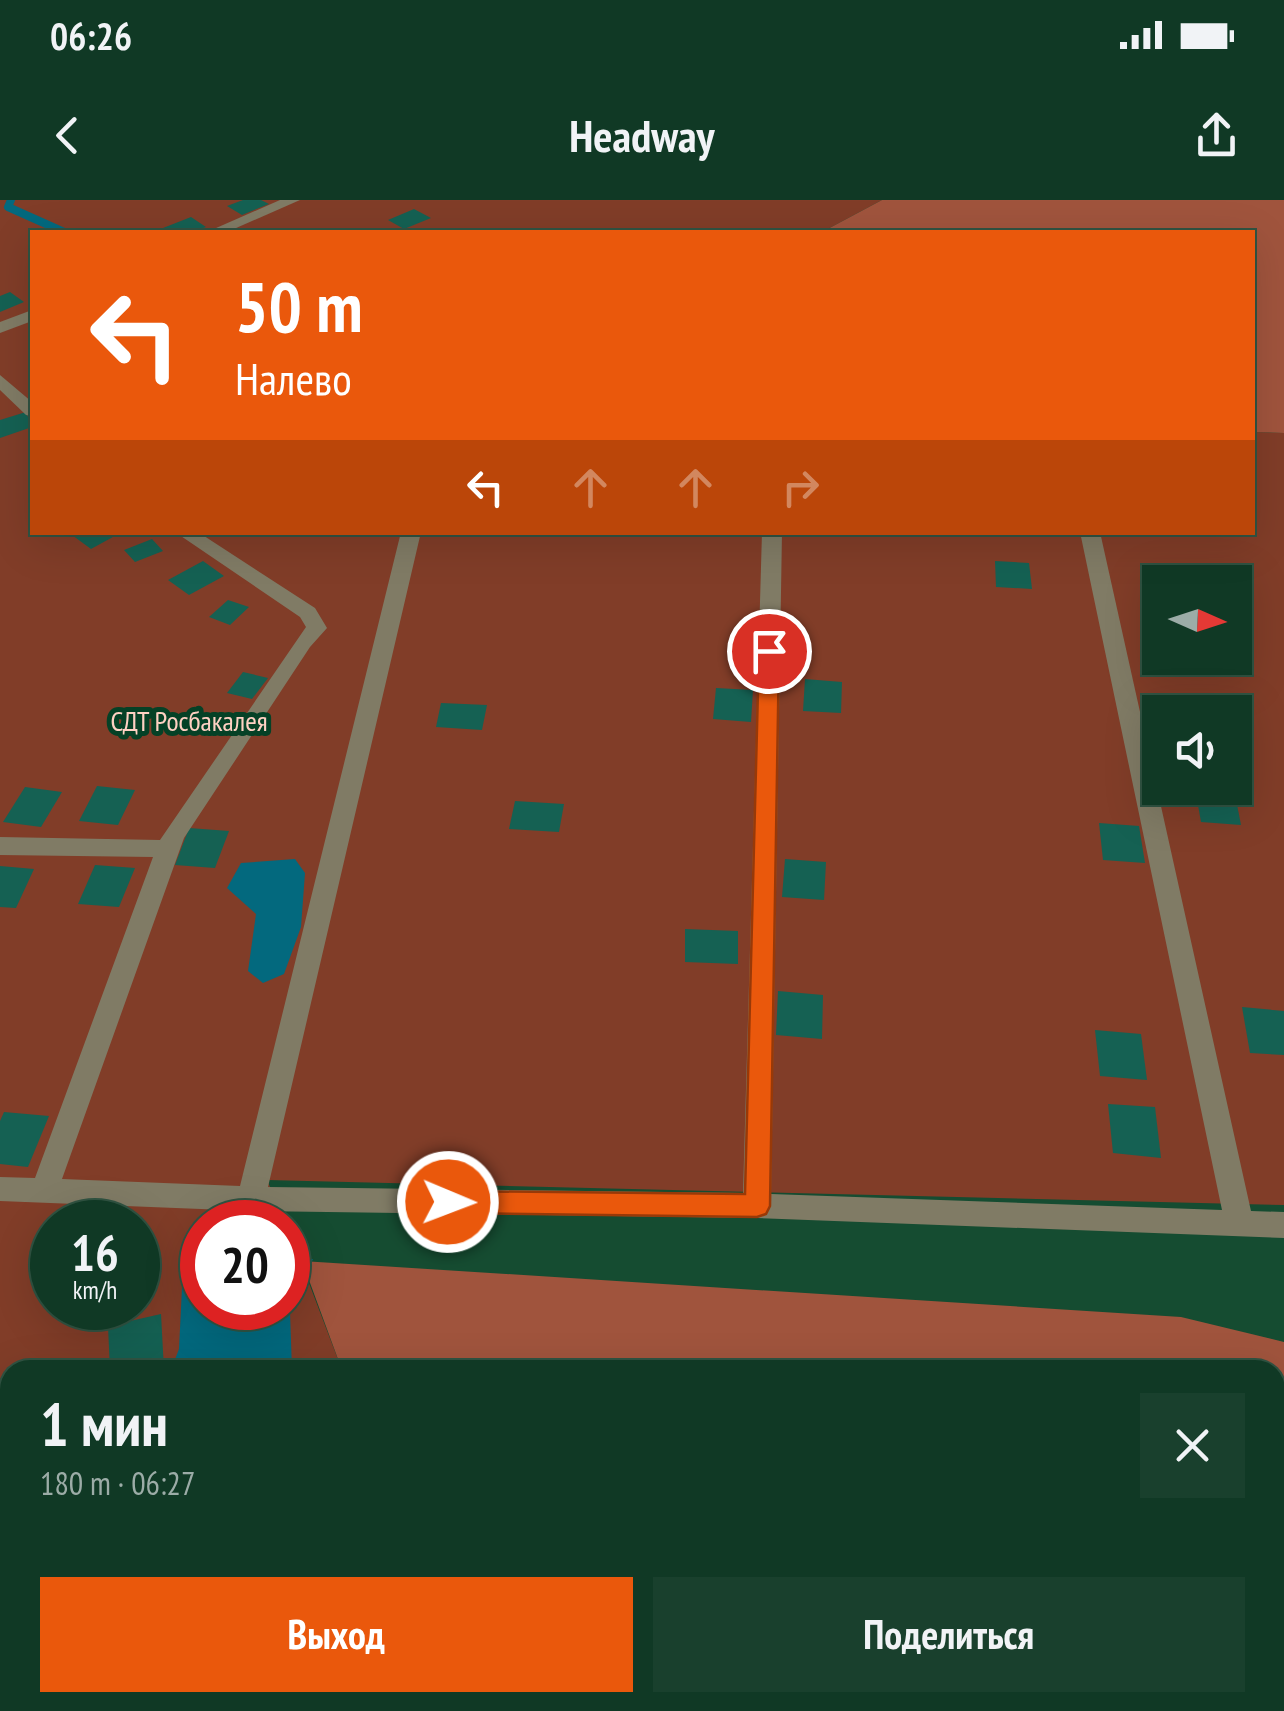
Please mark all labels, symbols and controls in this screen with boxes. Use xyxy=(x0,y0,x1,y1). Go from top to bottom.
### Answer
text: 06:26 xyxy=(50,11,132,60)
text: Headway xyxy=(569,106,715,164)
icon: back xyxy=(40,108,95,163)
icon: share xyxy=(1189,108,1244,163)
text: 50 m xyxy=(235,261,363,351)
icon: left xyxy=(70,270,200,400)
text: Налево xyxy=(235,349,352,407)
icon: left xyxy=(458,460,513,515)
icon: ahead xyxy=(563,460,618,515)
icon: ahead xyxy=(668,460,723,515)
icon: right xyxy=(773,460,828,515)
north arrow xyxy=(1142,565,1252,675)
map controls xyxy=(1142,565,1252,805)
pin xyxy=(727,609,812,694)
icon: arrive xyxy=(742,624,797,679)
button: sound xyxy=(1142,695,1252,805)
park label: СДТ Росбакалея xyxy=(110,702,268,739)
position arrow xyxy=(396,1150,500,1254)
speed limit sign: 20 xyxy=(180,1200,310,1330)
text: 16 xyxy=(71,1220,119,1285)
text: km/h xyxy=(73,1274,117,1306)
text: 1 мин xyxy=(40,1385,168,1463)
button: close xyxy=(1140,1393,1245,1498)
text: 180 m · 06:27 xyxy=(40,1462,195,1504)
button: Выход xyxy=(40,1577,633,1692)
button: Поделиться xyxy=(653,1577,1245,1692)

